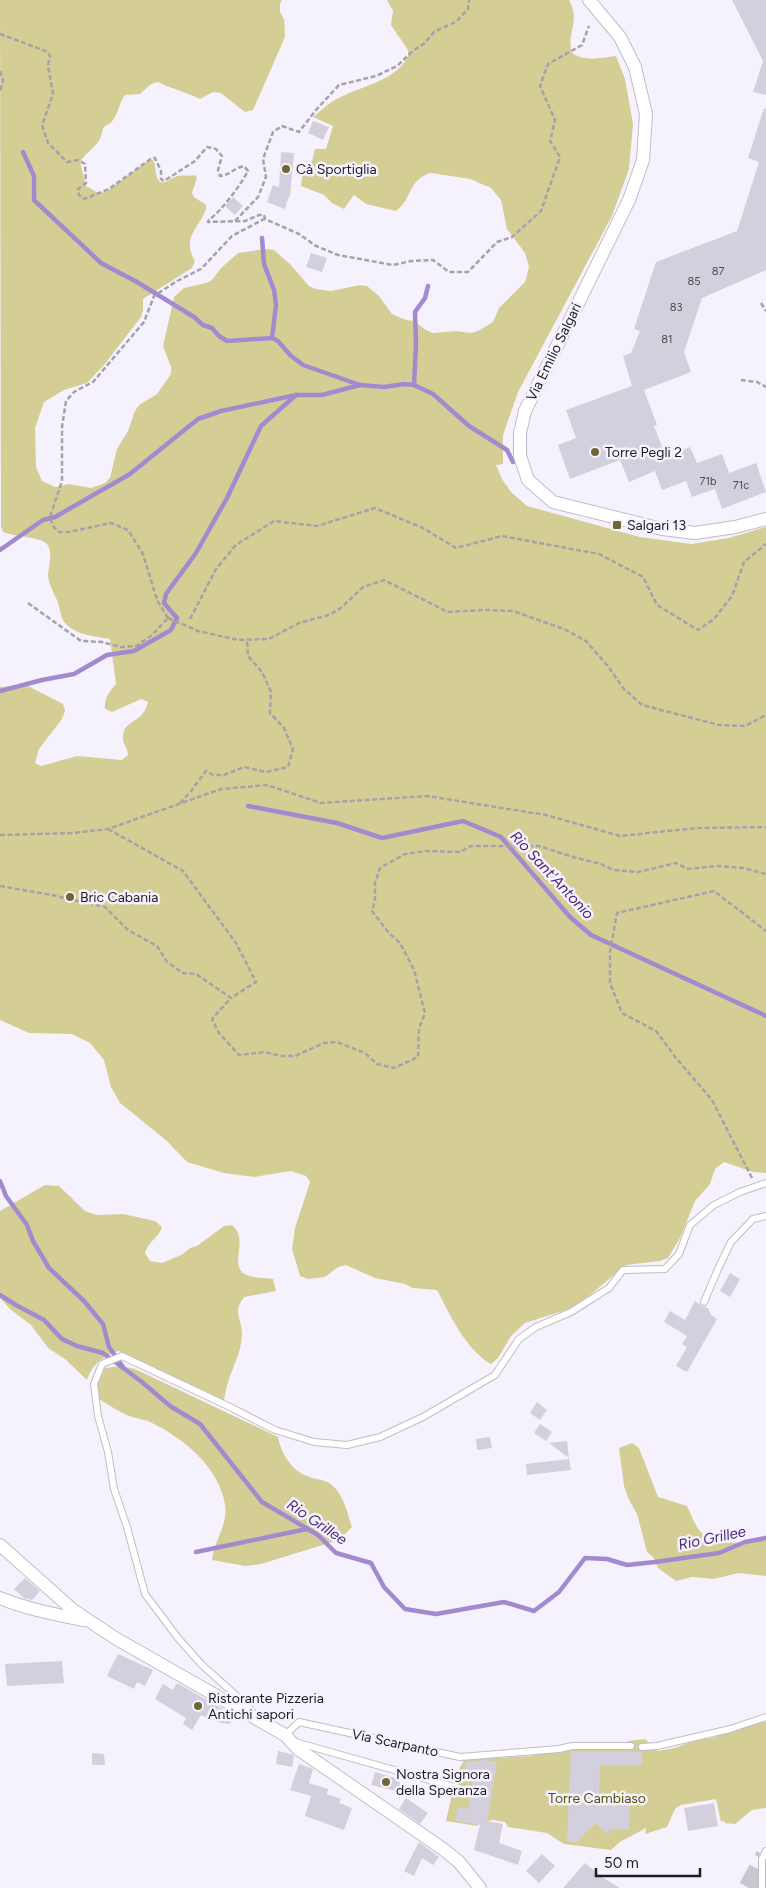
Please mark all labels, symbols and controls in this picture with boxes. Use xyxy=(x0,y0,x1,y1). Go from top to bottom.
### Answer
place label: Cà Sportiglia xyxy=(296,161,377,178)
marker: Cà Sportiglia xyxy=(280,163,292,175)
house number: 87 xyxy=(712,265,724,278)
house number: 85 xyxy=(687,275,701,288)
street label: Via Emilio Salgari xyxy=(523,300,585,404)
house number: 83 xyxy=(670,301,682,314)
house number: 81 xyxy=(661,333,673,346)
place label: Torre Pegli 2 xyxy=(605,444,682,461)
marker: Torre Pegli 2 xyxy=(589,446,601,458)
house number: 71b xyxy=(700,475,716,488)
house number: 71c xyxy=(733,479,749,492)
place label: Salgari 13 xyxy=(627,517,686,534)
marker: Salgari 13 xyxy=(611,519,623,531)
water label: Rio Sant'Antonio xyxy=(506,827,598,923)
place label: Bric Cabania xyxy=(80,889,158,906)
marker: Bric Cabania xyxy=(64,891,76,903)
water label: Rio Grillee xyxy=(284,1495,350,1549)
water label: Rio Grillee xyxy=(677,1522,747,1554)
place label: Ristorante Pizzeria Antichi sapori xyxy=(208,1690,324,1723)
marker: Ristorante Pizzeria Antichi sapori xyxy=(192,1700,204,1712)
street label: Via Scarpanto xyxy=(350,1726,440,1760)
place label: Nostra Signora della Speranza xyxy=(396,1766,490,1799)
marker: Nostra Signora della Speranza xyxy=(380,1776,392,1788)
park label: Torre Cambiaso xyxy=(548,1790,646,1807)
scale bar xyxy=(596,1846,700,1878)
text: 50 m xyxy=(604,1854,639,1872)

